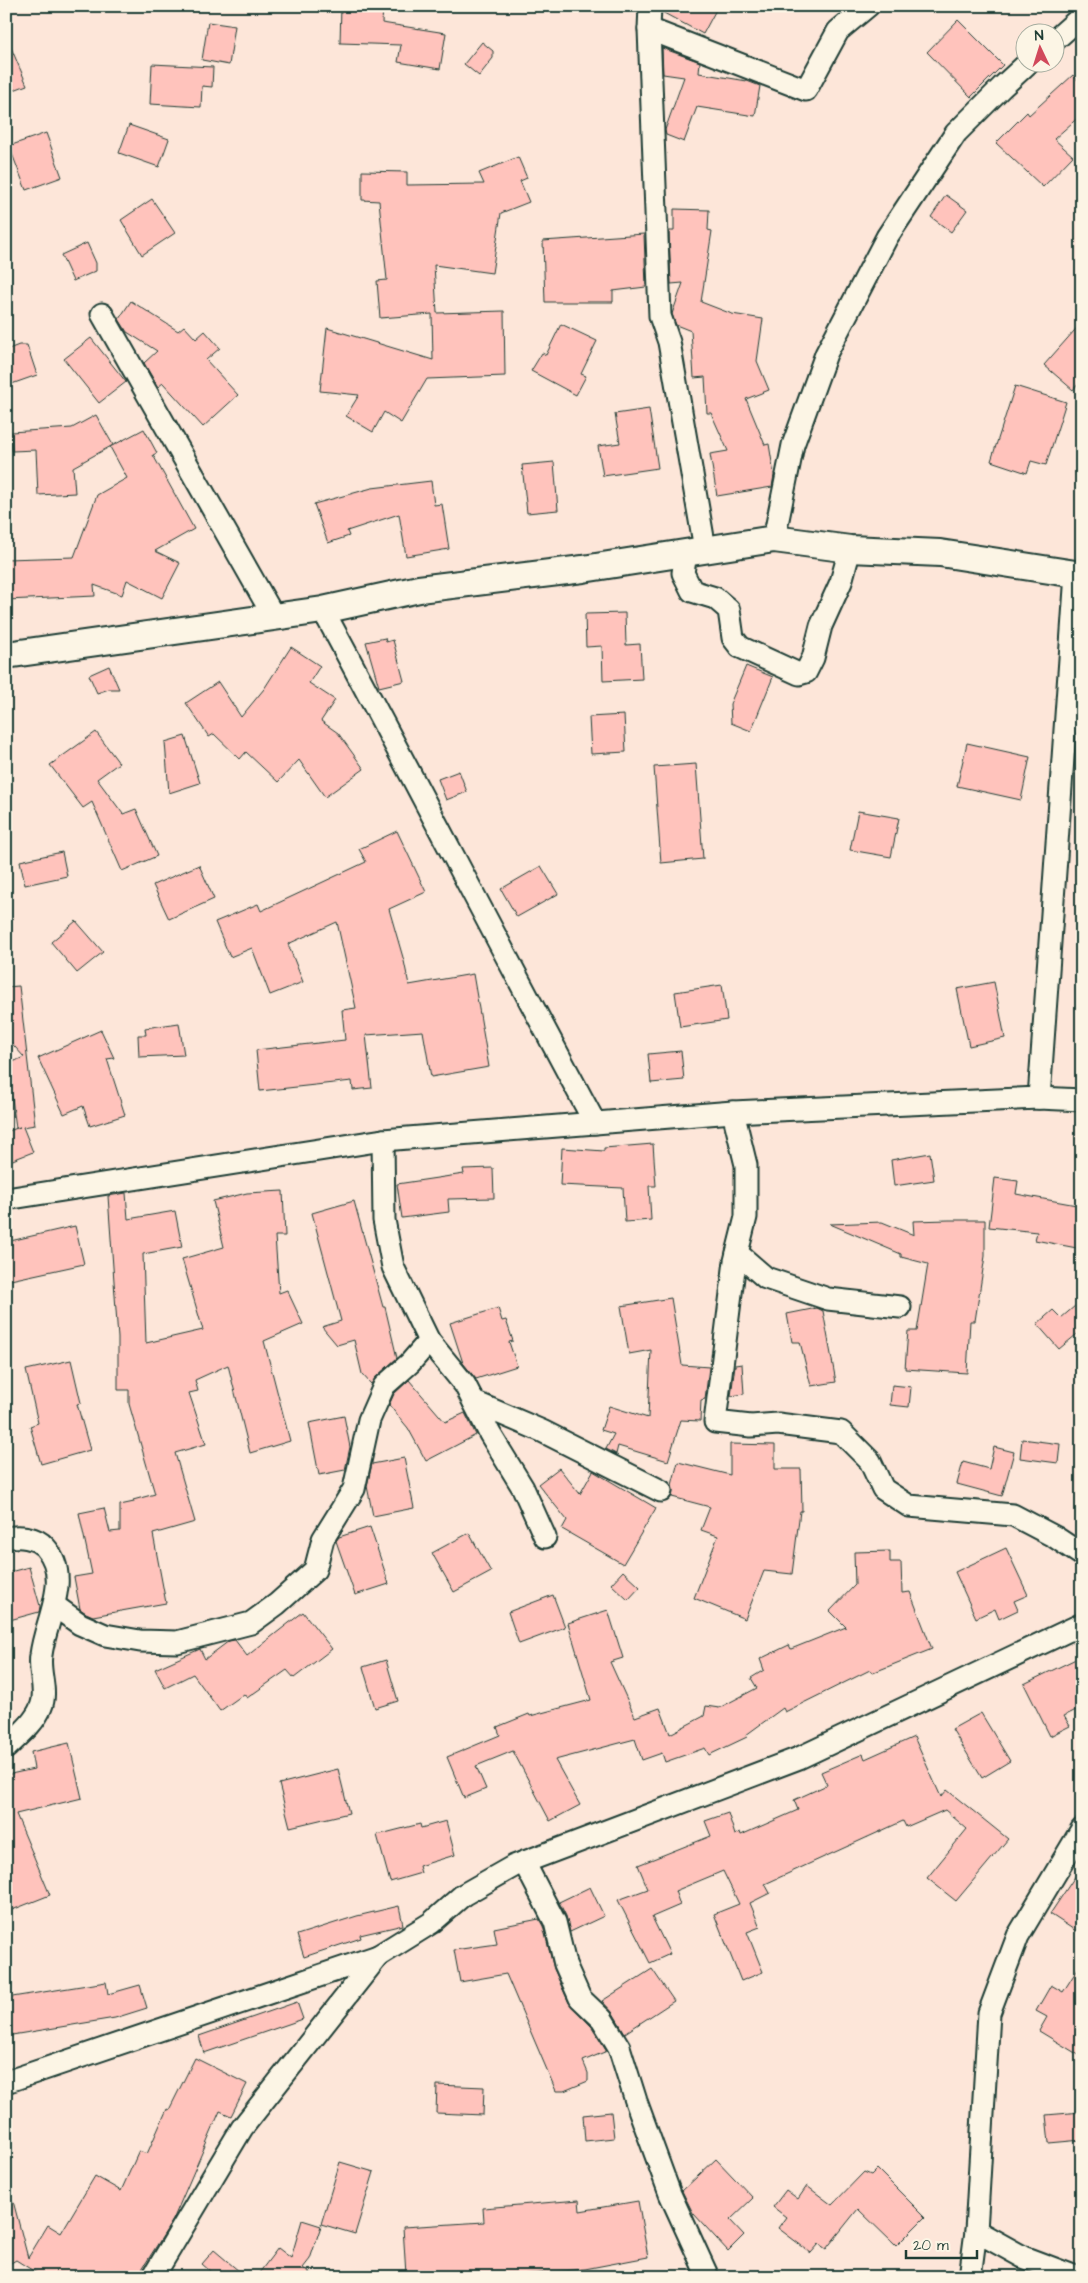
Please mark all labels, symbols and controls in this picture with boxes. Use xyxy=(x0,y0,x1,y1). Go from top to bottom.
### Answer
north arrow xyxy=(1016,22,1066,72)
text: N xyxy=(1034,26,1044,46)
scale bar xyxy=(906,2228,977,2260)
text: 20 m xyxy=(913,2235,949,2256)

